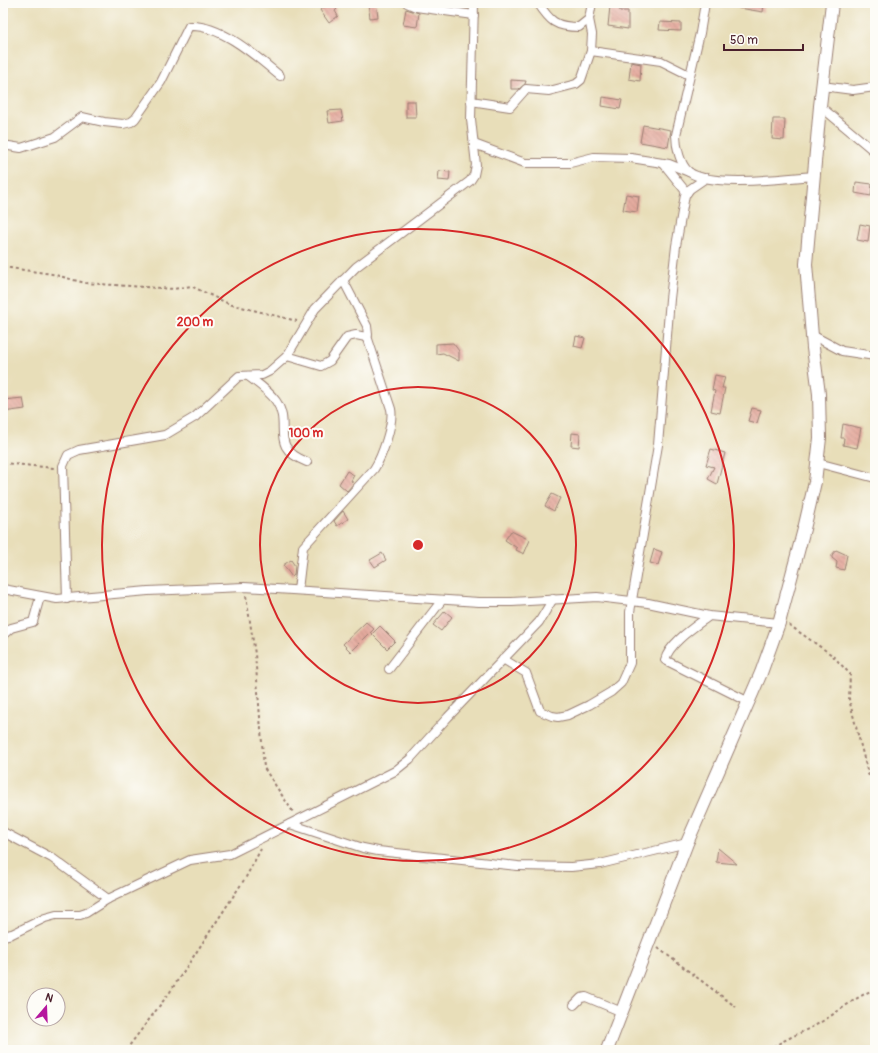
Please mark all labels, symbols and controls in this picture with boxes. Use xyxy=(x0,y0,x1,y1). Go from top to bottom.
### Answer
scale bar xyxy=(724,26,803,52)
text: 50 m xyxy=(730,33,758,48)
text: 200 m xyxy=(177,315,214,330)
text: 100 m xyxy=(289,426,324,441)
centre of rings xyxy=(411,538,425,552)
north arrow xyxy=(26,987,66,1027)
text: N xyxy=(43,991,55,1006)

